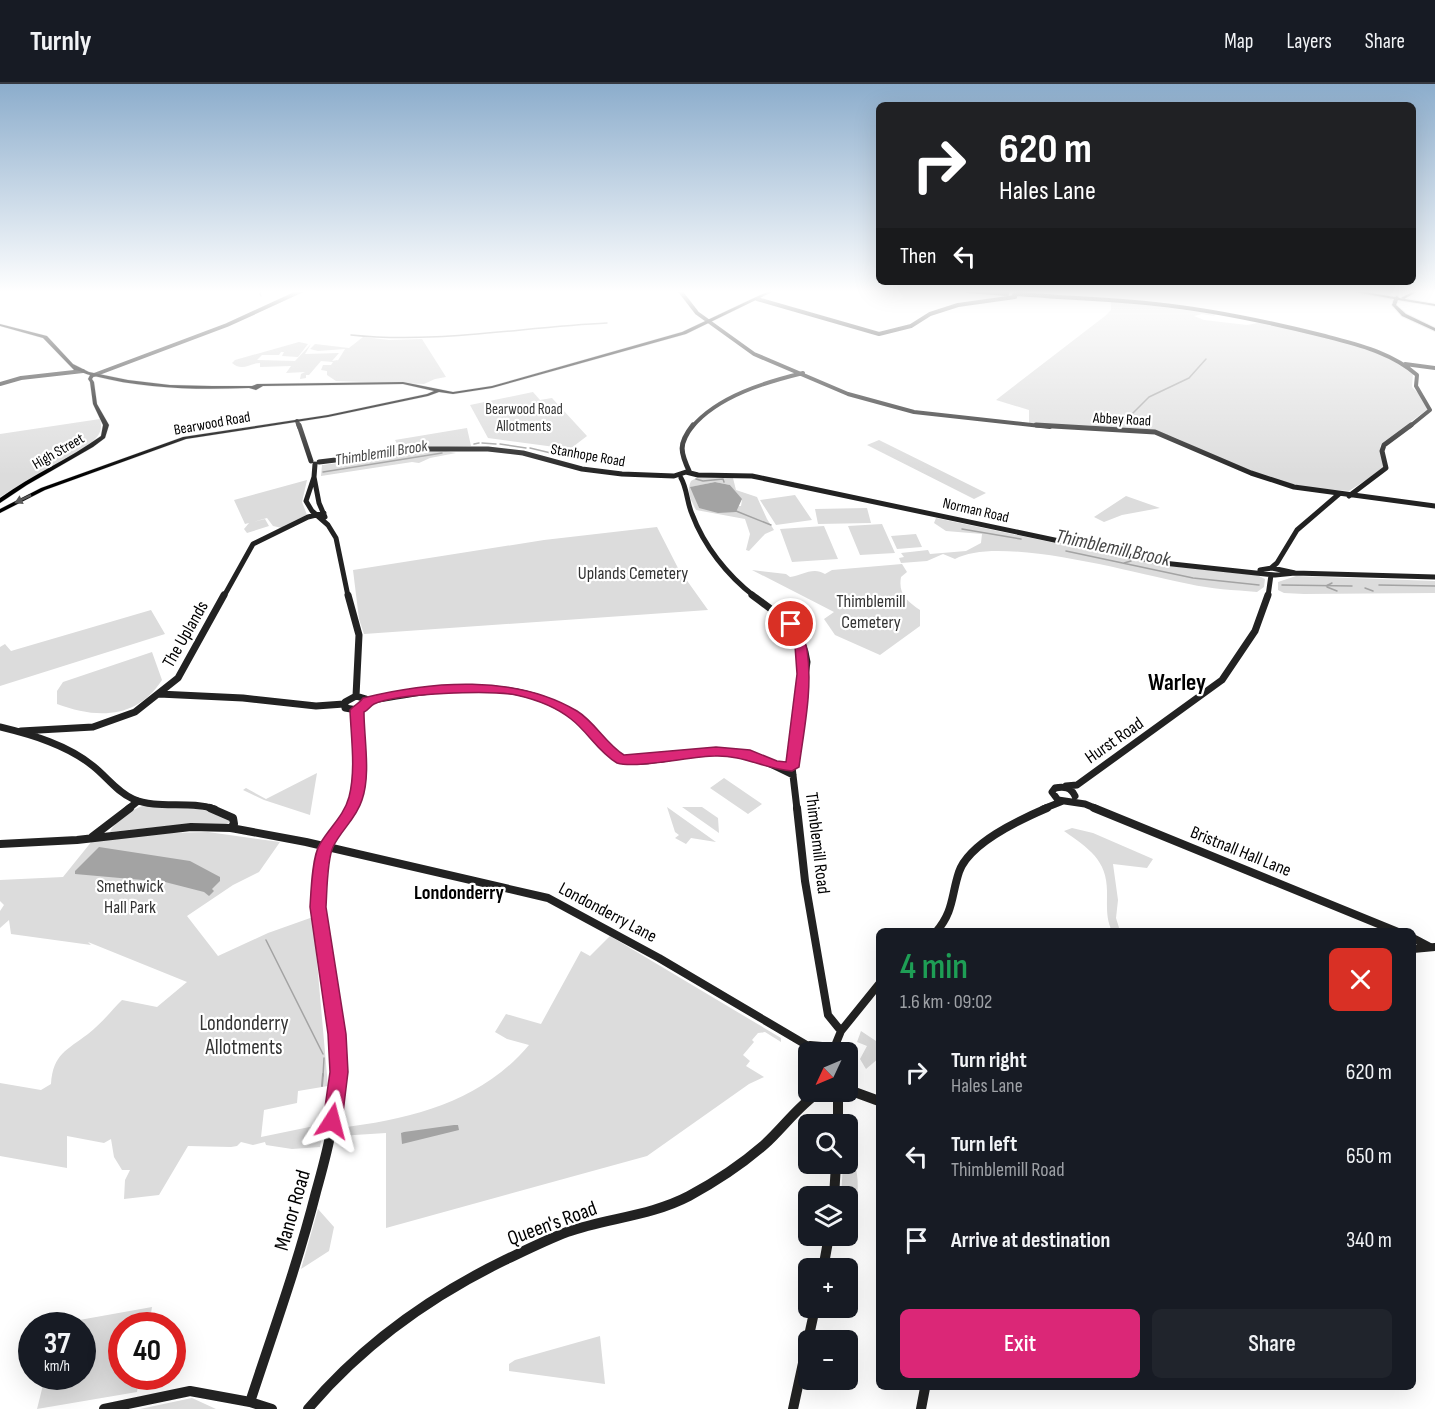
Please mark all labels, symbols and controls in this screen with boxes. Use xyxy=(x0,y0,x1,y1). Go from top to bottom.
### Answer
text: Turnly xyxy=(30,25,91,58)
text: Map xyxy=(1224,29,1253,54)
text: Layers xyxy=(1286,29,1332,54)
text: Share xyxy=(1365,29,1405,54)
text: 620 m xyxy=(999,124,1092,175)
icon: right xyxy=(900,126,978,204)
text: Hales Lane xyxy=(999,175,1096,207)
icon: left xyxy=(948,240,981,273)
text: Then xyxy=(900,243,936,270)
park label: Bearwood Road Allotments xyxy=(485,400,563,436)
street label: Bearwood Road xyxy=(172,407,252,440)
street label: Abbey Road xyxy=(1091,408,1152,431)
street label: High Street xyxy=(29,429,88,474)
water label: Thimblemill Brook xyxy=(334,437,430,470)
street label: Stanhope Road xyxy=(549,440,627,471)
street label: Norman Road xyxy=(941,494,1011,527)
one-way arrow xyxy=(14,495,31,504)
water label: Thimblemill Brook xyxy=(1053,524,1173,572)
park label: Uplands Cemetery xyxy=(578,563,688,584)
park label: Thimblemill Cemetery xyxy=(836,591,906,633)
street label: The Uplands xyxy=(158,597,213,671)
pin xyxy=(765,598,816,649)
icon: arrive xyxy=(774,607,807,640)
district label: Warley xyxy=(1148,668,1206,697)
street label: Hurst Road xyxy=(1081,713,1147,768)
street label: Thimblemill Road xyxy=(801,791,834,895)
street label: Bristnall Hall Lane xyxy=(1187,822,1294,881)
park label: Smethwick Hall Park xyxy=(96,876,164,918)
street label: Londonderry Lane xyxy=(555,878,660,947)
district label: Londonderry xyxy=(414,881,505,905)
text: 4 min xyxy=(900,946,968,989)
button: close xyxy=(1329,948,1392,1011)
text: 1.6 km · 09:02 xyxy=(900,990,992,1014)
park label: Londonderry Allotments xyxy=(199,1011,289,1060)
north arrow xyxy=(798,1042,858,1102)
map controls xyxy=(798,1042,858,1390)
text: Turn right xyxy=(951,1047,1027,1074)
icon: right xyxy=(900,1056,933,1089)
text: 620 m xyxy=(1346,1059,1392,1086)
text: Hales Lane xyxy=(951,1074,1023,1098)
position arrow xyxy=(300,1089,364,1153)
button: search xyxy=(798,1114,858,1174)
text: Turn left xyxy=(951,1131,1017,1158)
icon: left xyxy=(900,1140,933,1173)
text: 650 m xyxy=(1346,1143,1392,1170)
text: Thimblemill Road xyxy=(951,1158,1065,1182)
street label: Manor Road xyxy=(269,1167,316,1253)
button: layers xyxy=(798,1186,858,1246)
street label: Queen's Road xyxy=(504,1196,600,1251)
icon: arrive xyxy=(900,1224,933,1257)
text: Arrive at destination xyxy=(951,1227,1110,1254)
text: 340 m xyxy=(1346,1227,1392,1254)
button: + xyxy=(798,1258,858,1318)
button: Exit xyxy=(900,1309,1140,1378)
button: Share xyxy=(1152,1309,1392,1378)
speed limit sign: 40 xyxy=(108,1312,186,1390)
text: 37 xyxy=(44,1326,70,1362)
button: − xyxy=(798,1330,858,1390)
text: km/h xyxy=(44,1357,70,1376)

